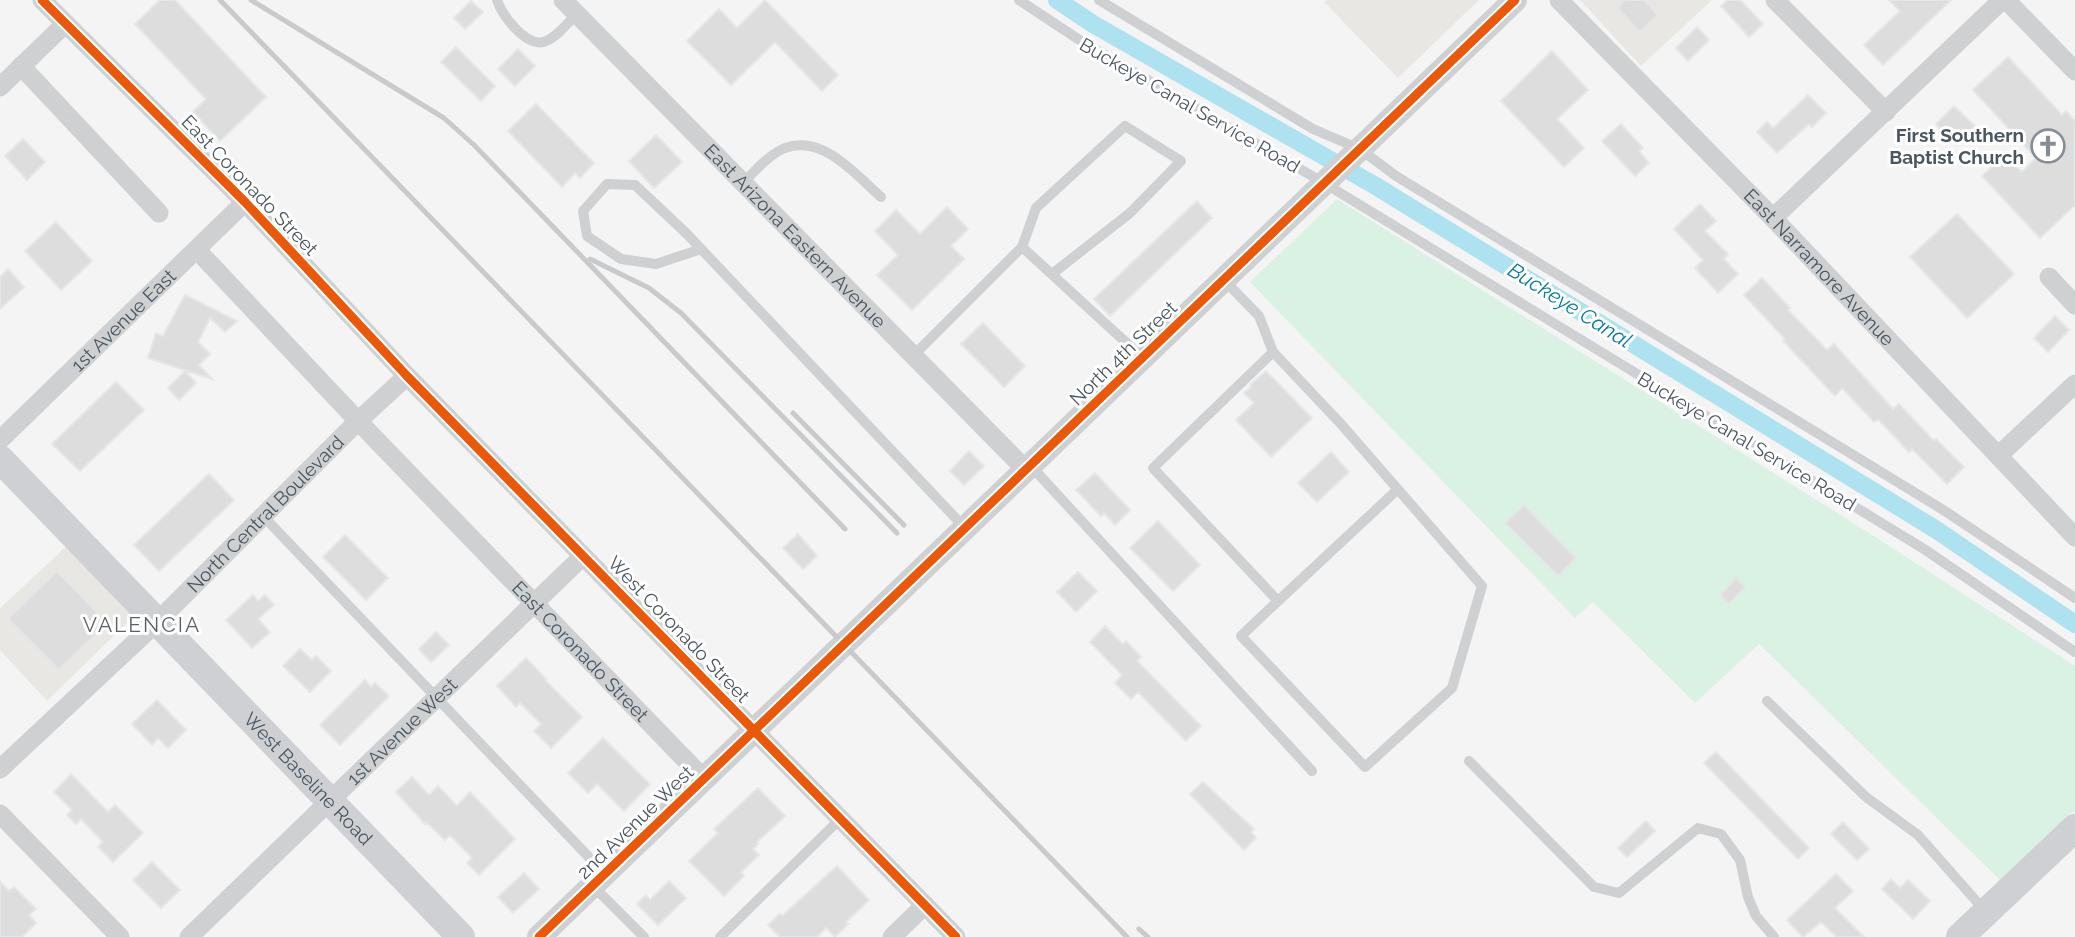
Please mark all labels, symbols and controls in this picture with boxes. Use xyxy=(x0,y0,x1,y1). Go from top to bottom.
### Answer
street label: Buckeye Canal Service Road xyxy=(1076,33,1304,177)
street label: East Coronado Street xyxy=(177,110,323,260)
place label: First Southern Baptist Church xyxy=(1889,124,2024,168)
church icon: First Southern Baptist Church xyxy=(2029,127,2067,165)
street label: East Arizona Eastern Avenue xyxy=(700,139,891,332)
street label: East Narramore Avenue xyxy=(1740,184,1899,350)
water label: Buckeye Canal xyxy=(1503,257,1637,353)
street label: 1st Avenue East xyxy=(67,264,181,376)
street label: North 4th Street xyxy=(1065,296,1181,410)
street label: Buckeye Canal Service Road xyxy=(1634,367,1860,515)
street label: North Central Boulevard xyxy=(182,431,348,597)
street label: West Coronado Street xyxy=(604,551,755,707)
street label: East Coronado Street xyxy=(508,576,654,726)
district label: VALENCIA xyxy=(83,612,201,637)
street label: 1st Avenue West xyxy=(342,673,462,789)
street label: West Baseline Road xyxy=(239,708,377,849)
street label: 2nd Avenue West xyxy=(572,760,698,883)

